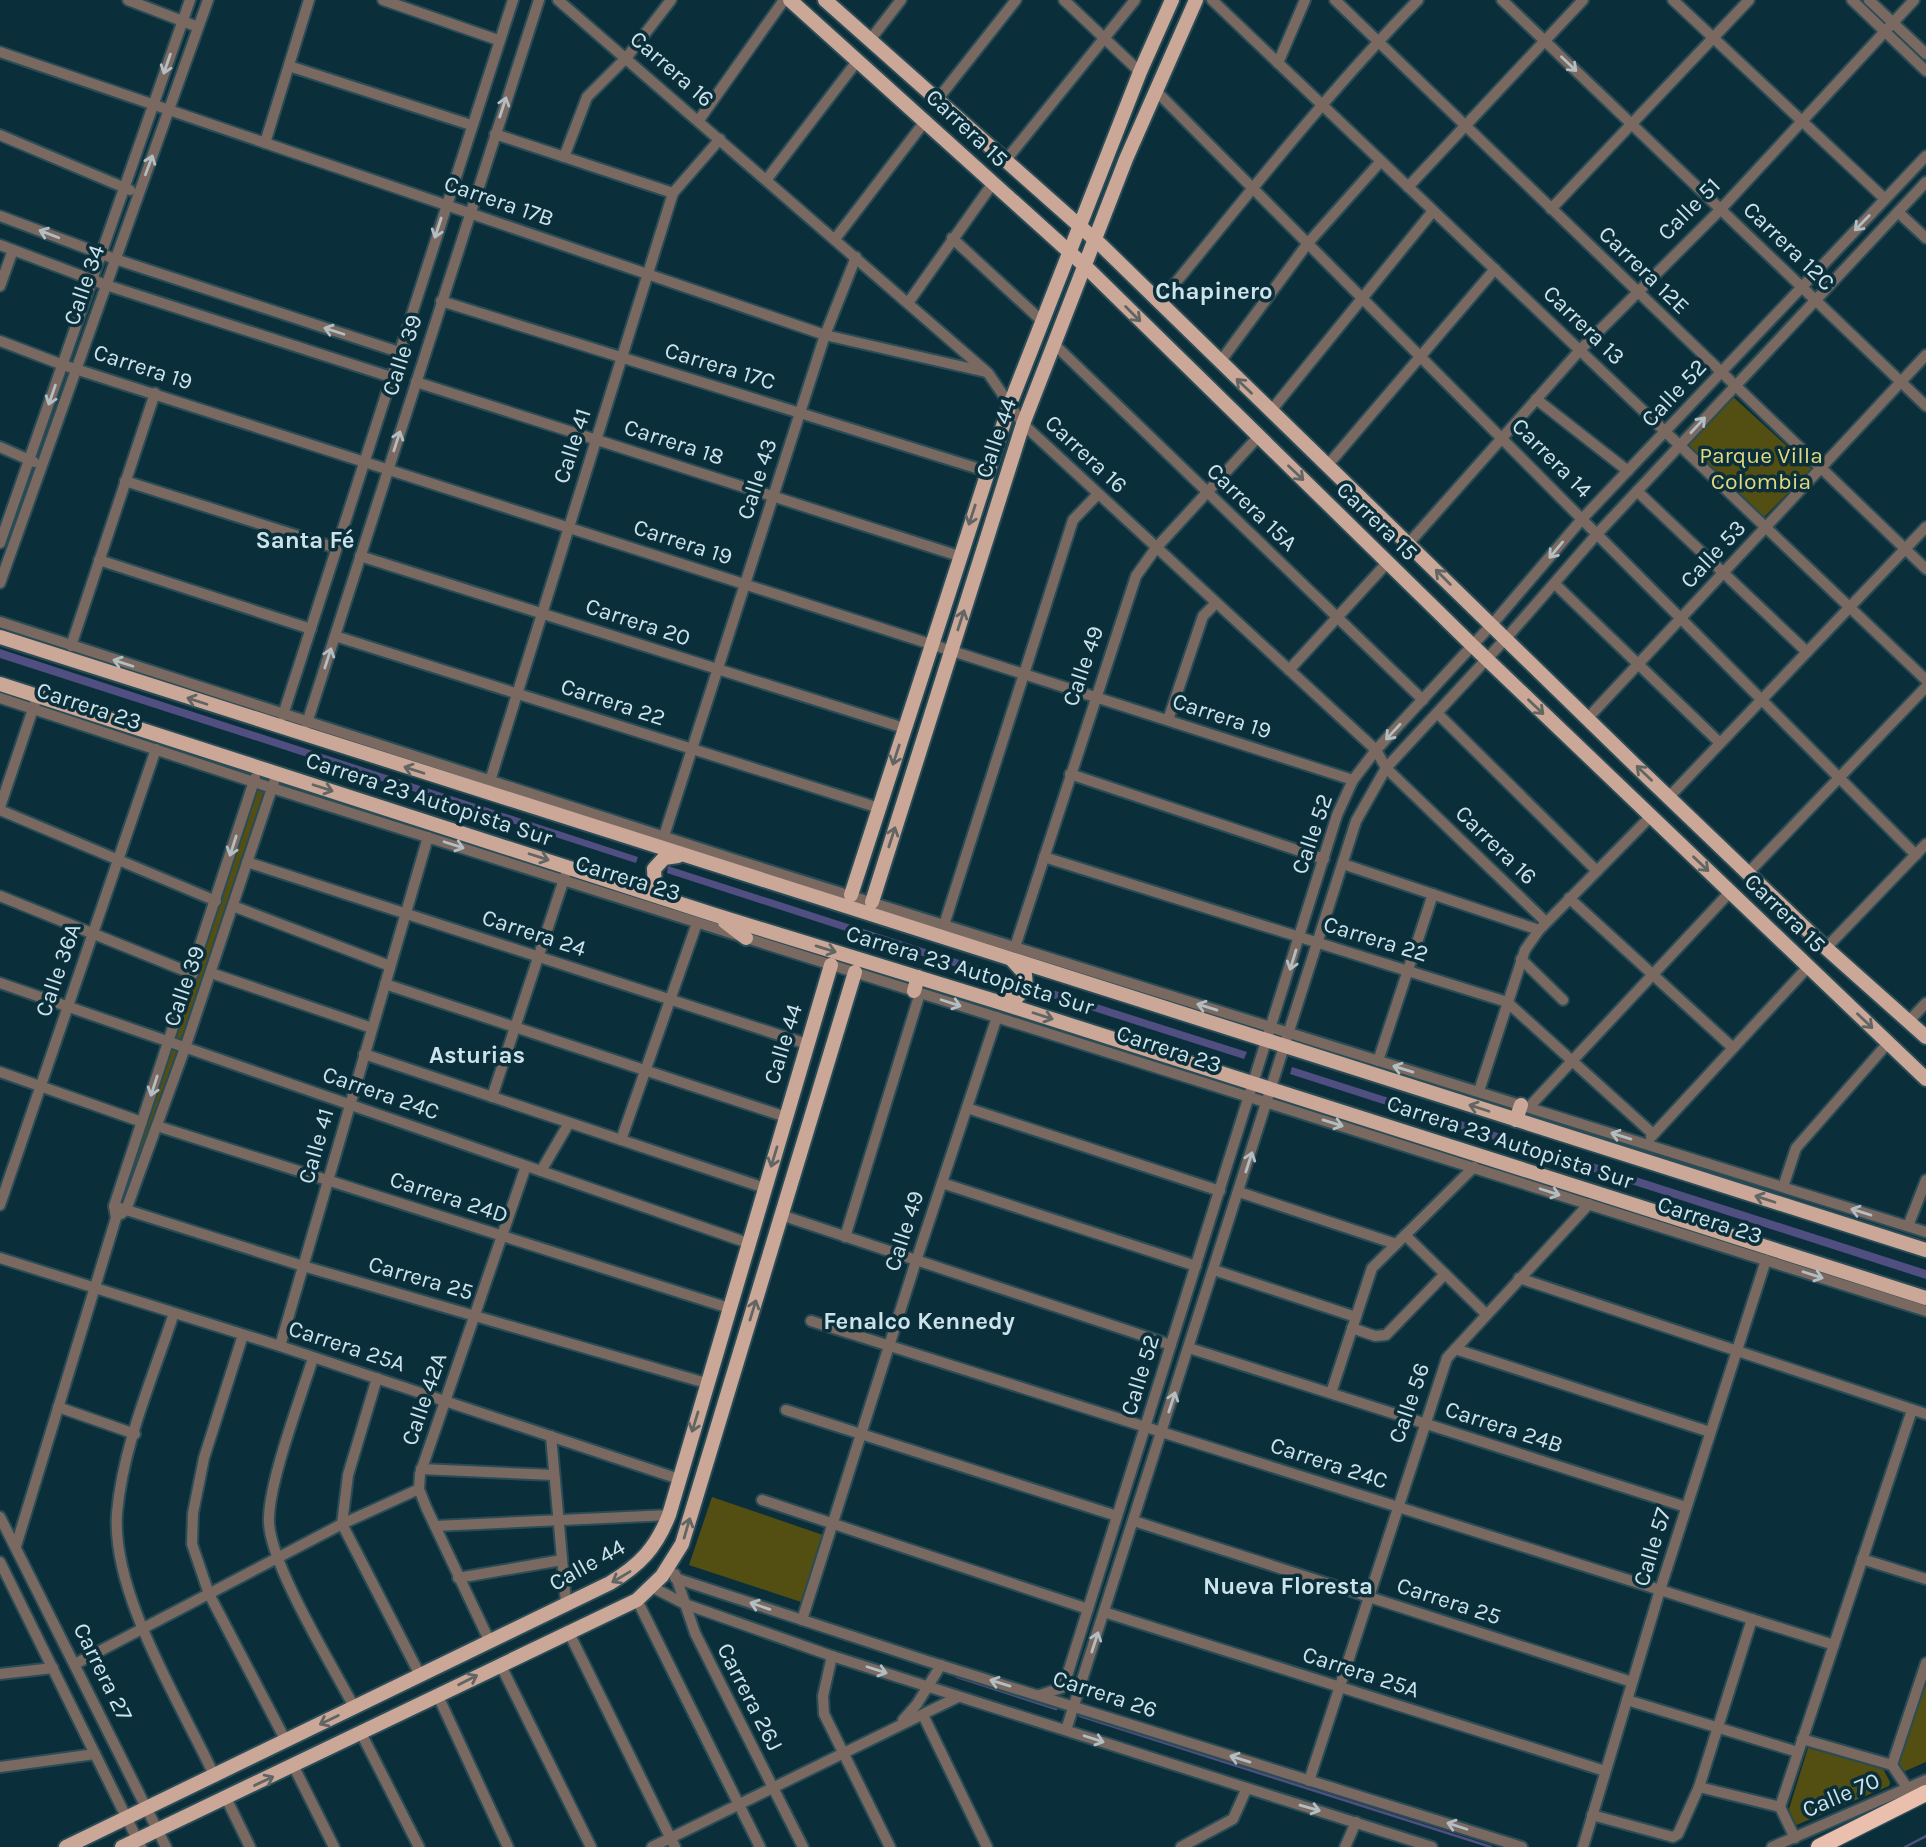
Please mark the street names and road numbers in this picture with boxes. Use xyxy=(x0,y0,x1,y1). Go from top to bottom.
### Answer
street label: Carrera 16 xyxy=(624,25,720,113)
street label: Carrera 15 xyxy=(920,83,1014,173)
street label: Carrera 17B xyxy=(441,170,557,232)
street label: Calle 51 xyxy=(1652,172,1726,246)
street label: Carrera 12C xyxy=(1738,196,1840,296)
street label: Carrera 12E xyxy=(1593,220,1695,320)
street label: Calle 34 xyxy=(58,241,110,329)
street label: Carrera 13 xyxy=(1538,280,1630,370)
street label: Calle 39 xyxy=(376,311,428,399)
street label: Carrera 17C xyxy=(661,336,779,396)
street label: Carrera 19 xyxy=(90,338,196,396)
street label: Calle 52 xyxy=(1636,353,1712,433)
street label: Calle 44 xyxy=(970,394,1022,481)
street label: Calle 41 xyxy=(547,405,597,487)
street label: Carrera 16 xyxy=(1039,409,1133,499)
street label: Carrera 14 xyxy=(1506,412,1598,504)
street label: Carrera 18 xyxy=(621,413,727,471)
street label: Calle 43 xyxy=(731,435,783,523)
street label: Carrera 15A xyxy=(1201,457,1303,557)
street label: Carrera 15 xyxy=(1331,476,1423,566)
street label: Carrera 19 xyxy=(630,513,736,571)
street label: Calle 53 xyxy=(1675,514,1751,594)
street label: Carrera 20 xyxy=(582,592,694,652)
street label: Calle 49 xyxy=(1057,622,1109,710)
street label: Carrera 22 xyxy=(557,672,669,732)
street label: Carrera 23 xyxy=(33,676,145,736)
street label: Carrera 19 xyxy=(1169,687,1275,745)
street label: Carrera 23 Autopista Sur xyxy=(302,746,556,852)
street label: Calle 52 xyxy=(1286,790,1338,878)
street label: Carrera 16 xyxy=(1450,800,1542,890)
street label: Carrera 23 xyxy=(572,849,684,907)
street label: Carrera 15 xyxy=(1739,868,1831,958)
street label: Carrera 24 xyxy=(479,904,590,963)
street label: Carrera 22 xyxy=(1320,910,1432,968)
street label: Carrera 23 Autopista Sur xyxy=(843,919,1098,1021)
street label: Calle 36A xyxy=(29,920,87,1020)
street label: Calle 39 xyxy=(158,942,210,1030)
street label: Calle 44 xyxy=(758,1000,808,1087)
street label: Carrera 23 xyxy=(1113,1019,1225,1079)
street label: Carrera 24C xyxy=(319,1060,443,1126)
street label: Carrera 23 Autopista Sur xyxy=(1383,1089,1637,1195)
street label: Calle 41 xyxy=(292,1105,340,1187)
street label: Carrera 24D xyxy=(386,1165,512,1229)
street label: Calle 49 xyxy=(878,1187,930,1275)
street label: Carrera 23 xyxy=(1654,1190,1766,1250)
street label: Carrera 25 xyxy=(365,1250,477,1306)
street label: Carrera 25A xyxy=(285,1314,409,1378)
street label: Calle 52 xyxy=(1115,1331,1165,1419)
street label: Calle 42A xyxy=(396,1349,452,1449)
street label: Calle 56 xyxy=(1383,1359,1435,1447)
street label: Carrera 24B xyxy=(1442,1395,1566,1459)
street label: Carrera 24C xyxy=(1267,1431,1391,1495)
street label: Calle 57 xyxy=(1627,1504,1677,1590)
street label: Calle 44 xyxy=(544,1533,630,1597)
street label: Carrera 25 xyxy=(1393,1571,1505,1631)
street label: Carrera 27 xyxy=(68,1619,138,1726)
street label: Carrera 26J xyxy=(711,1639,789,1755)
street label: Carrera 25A xyxy=(1299,1640,1423,1704)
street label: Carrera 26 xyxy=(1049,1664,1161,1724)
street label: Calle 70 xyxy=(1798,1767,1884,1823)

